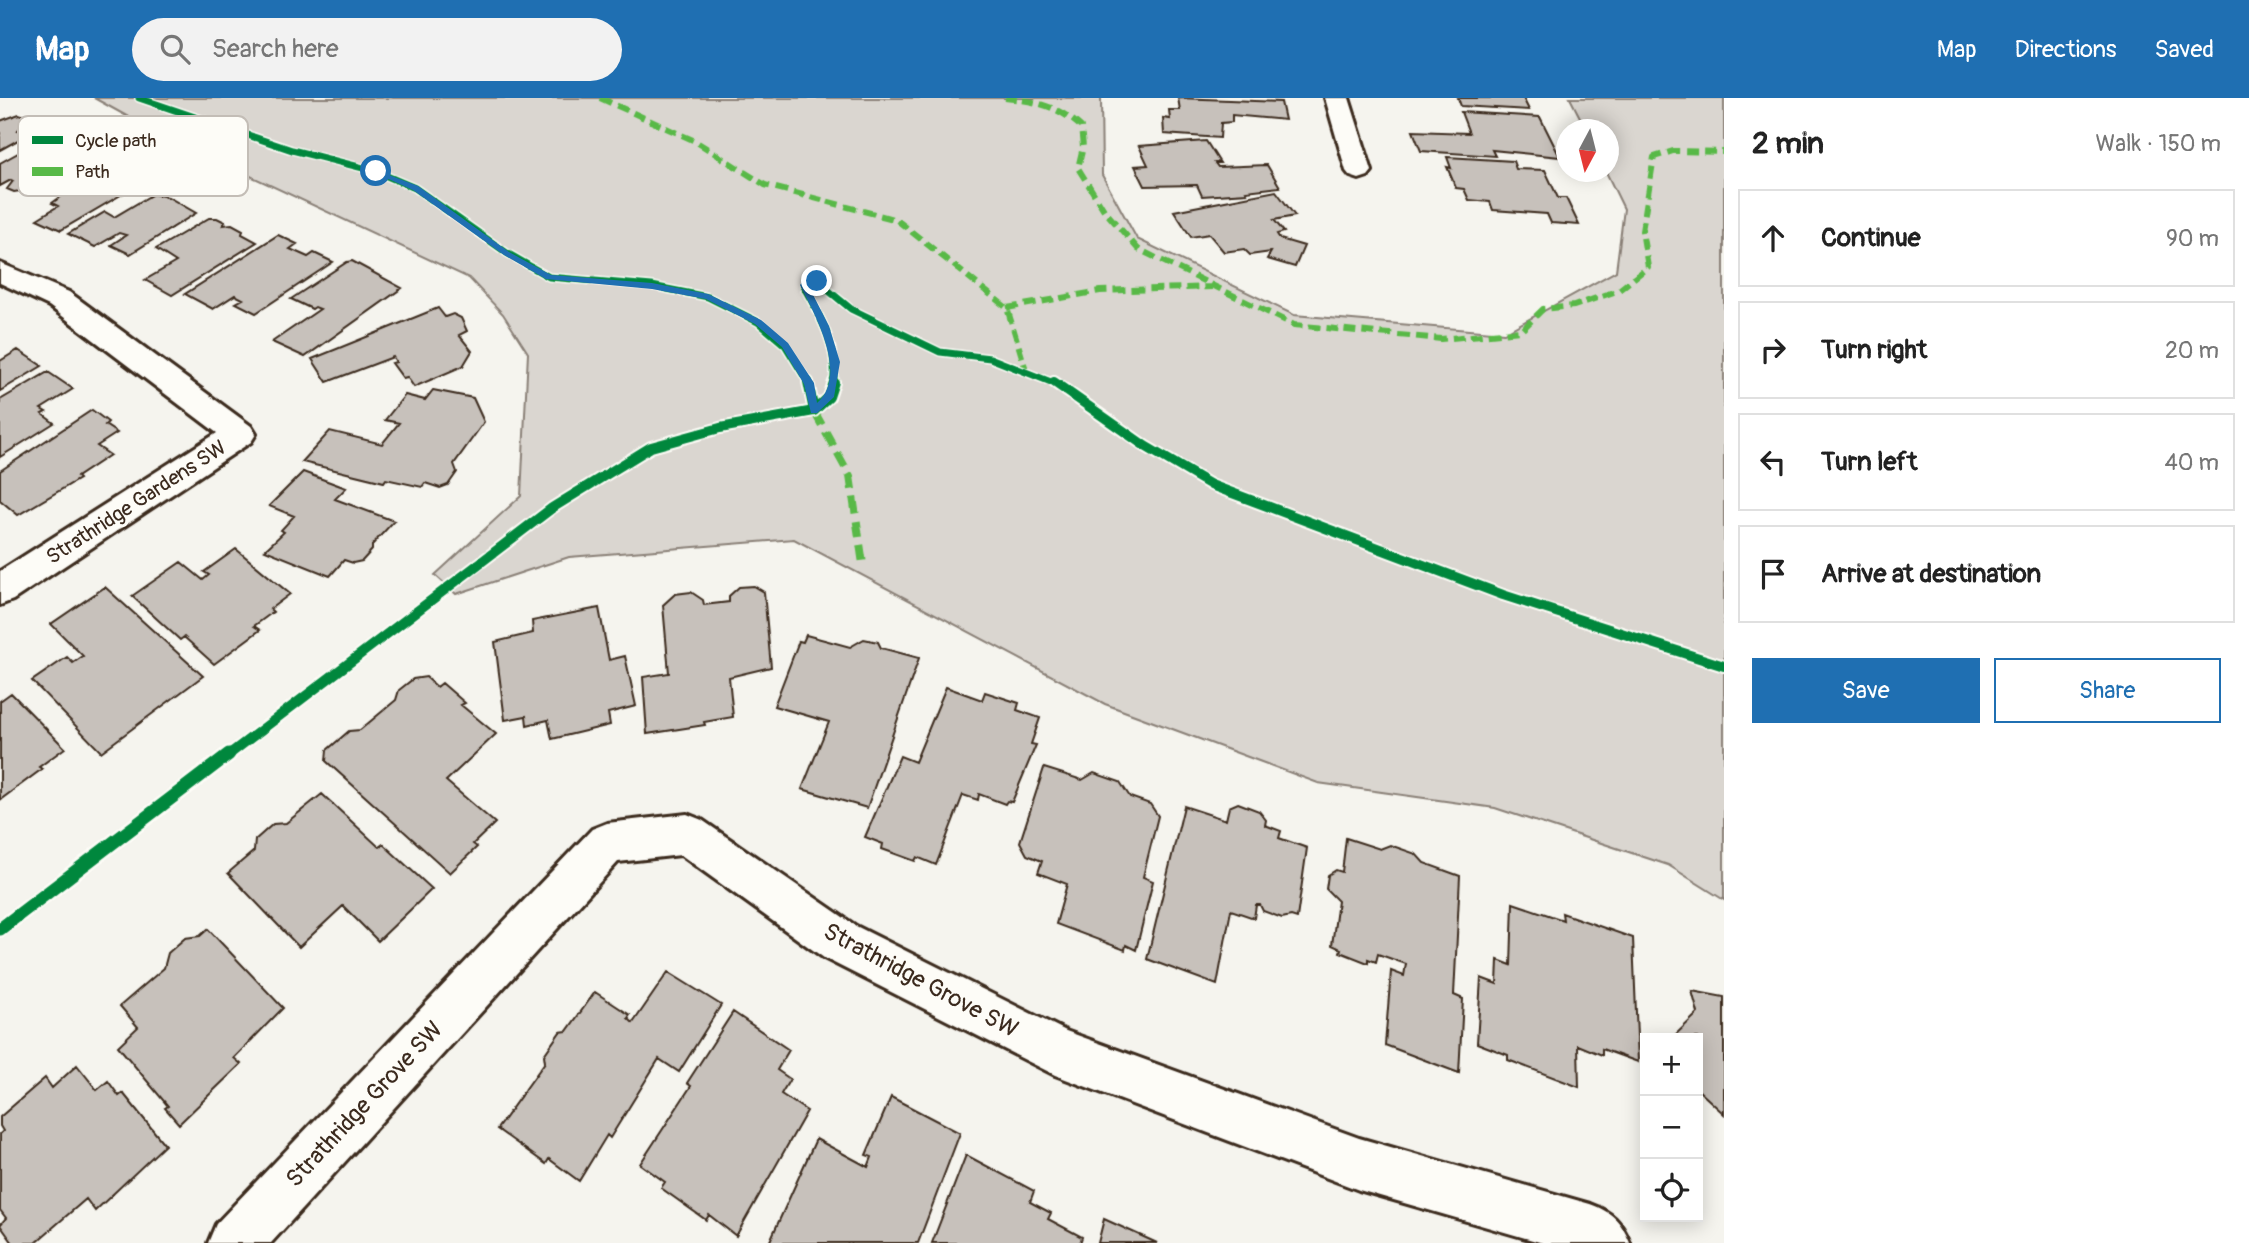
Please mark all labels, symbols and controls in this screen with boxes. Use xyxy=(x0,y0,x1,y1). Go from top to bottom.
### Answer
search box xyxy=(132,18,622,81)
text: Map xyxy=(35,29,90,70)
icon: search xyxy=(156,30,194,68)
text: Search here xyxy=(212,33,339,65)
text: Map xyxy=(1937,35,1977,64)
text: Directions xyxy=(2015,35,2116,64)
text: Saved xyxy=(2154,35,2214,64)
legend xyxy=(18,116,248,196)
north arrow xyxy=(1556,119,1619,182)
text: 2 min xyxy=(1752,125,1824,162)
text: Cycle path xyxy=(75,129,156,153)
text: Walk · 150 m xyxy=(2096,129,2221,158)
route start xyxy=(360,155,391,186)
text: Path xyxy=(75,160,110,184)
icon: ahead xyxy=(1754,219,1792,257)
text: Continue xyxy=(1821,222,1921,254)
text: 90 m xyxy=(2166,224,2219,253)
route end xyxy=(801,265,832,296)
icon: right xyxy=(1754,331,1792,369)
text: Turn right xyxy=(1821,334,1927,366)
text: 20 m xyxy=(2165,336,2219,365)
street label: Strathridge Gardens SW xyxy=(41,434,231,571)
icon: left xyxy=(1754,443,1792,481)
text: Turn left xyxy=(1821,446,1917,478)
text: 40 m xyxy=(2165,448,2219,477)
icon: arrive xyxy=(1754,555,1792,593)
text: Arrive at destination xyxy=(1821,558,2041,590)
button: Save xyxy=(1752,658,1980,723)
button: Share xyxy=(1994,658,2221,723)
street label: Strathridge Grove SW xyxy=(818,917,1023,1044)
street label: Strathridge Grove SW xyxy=(280,1015,449,1193)
map controls xyxy=(1640,1033,1703,1222)
button: + xyxy=(1640,1033,1703,1096)
button: − xyxy=(1640,1096,1703,1159)
button: locate xyxy=(1640,1159,1703,1222)

